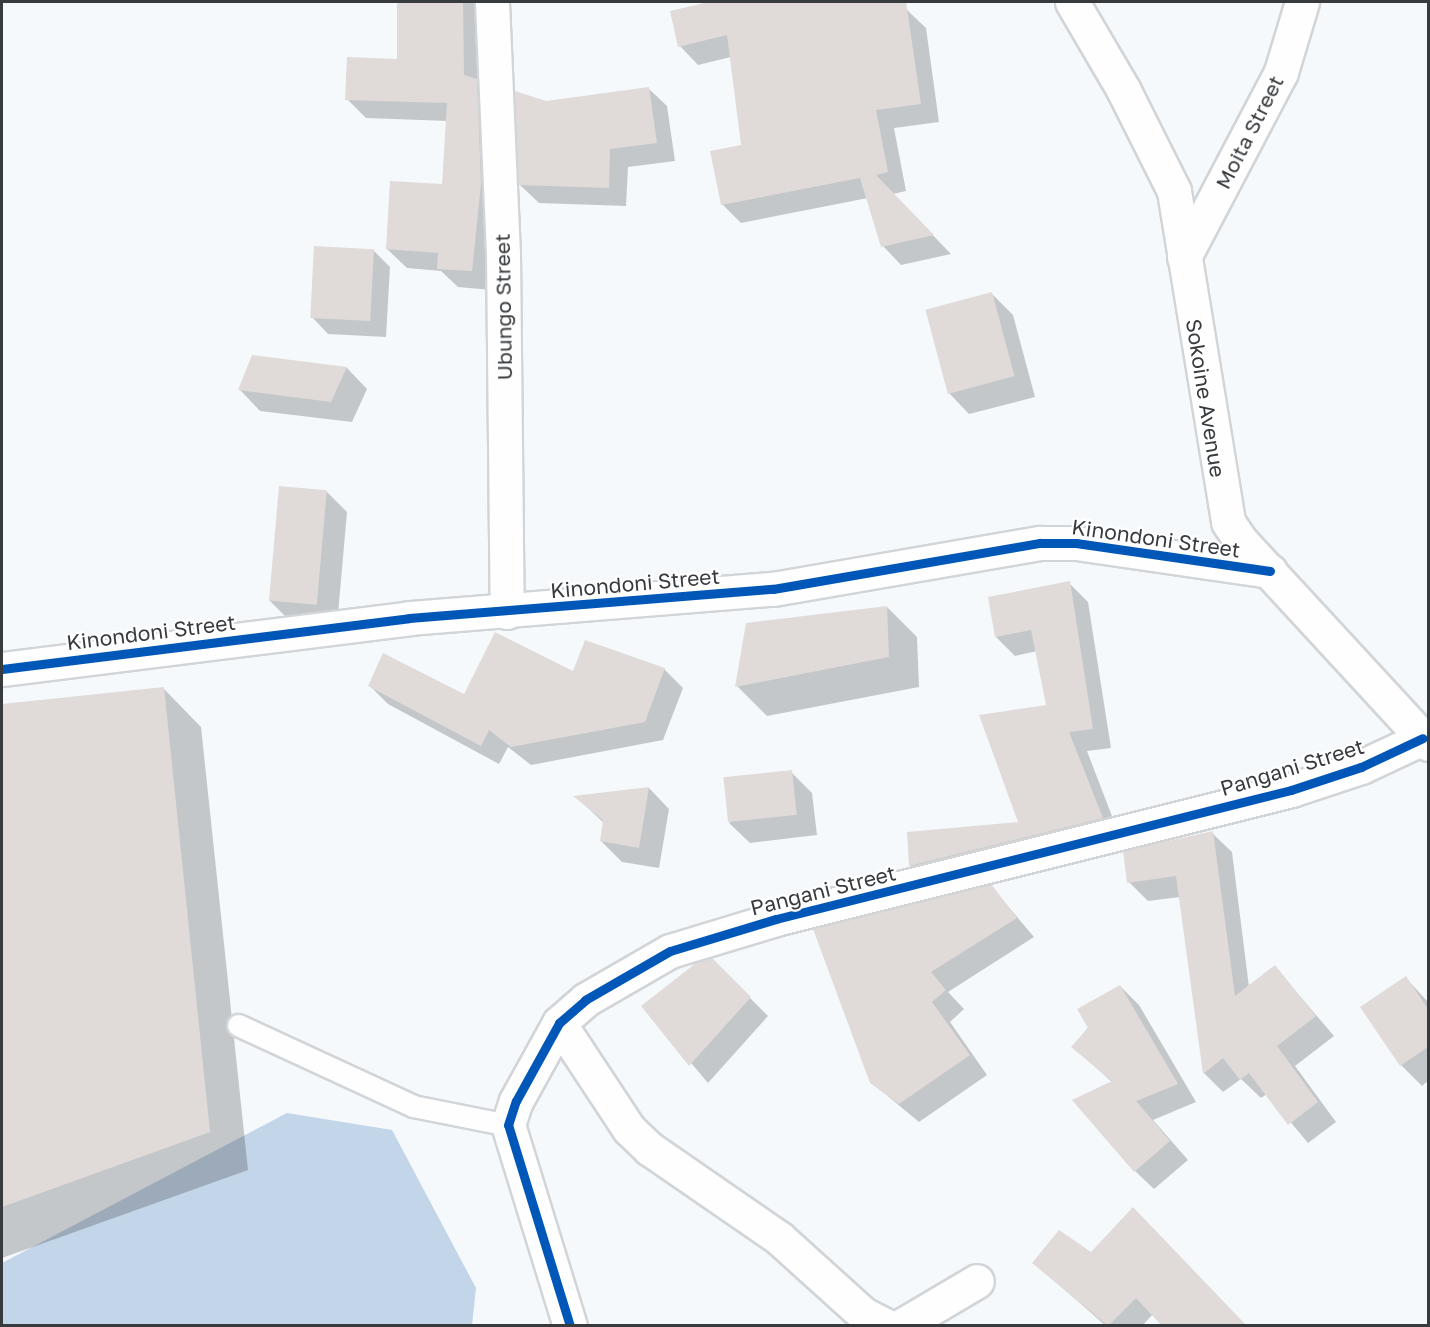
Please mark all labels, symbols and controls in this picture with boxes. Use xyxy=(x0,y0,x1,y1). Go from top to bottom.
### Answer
street label: Moita Street xyxy=(1210,71,1288,193)
street label: Ubungo Street xyxy=(489,233,517,381)
street label: Sokoine Avenue xyxy=(1181,317,1231,479)
street label: Kinondoni Street xyxy=(1070,514,1242,562)
street label: Kinondoni Street xyxy=(549,563,721,603)
street label: Kinondoni Street xyxy=(65,609,237,655)
street label: Pangani Street xyxy=(1217,733,1367,801)
street label: Pangani Street xyxy=(748,860,898,920)

